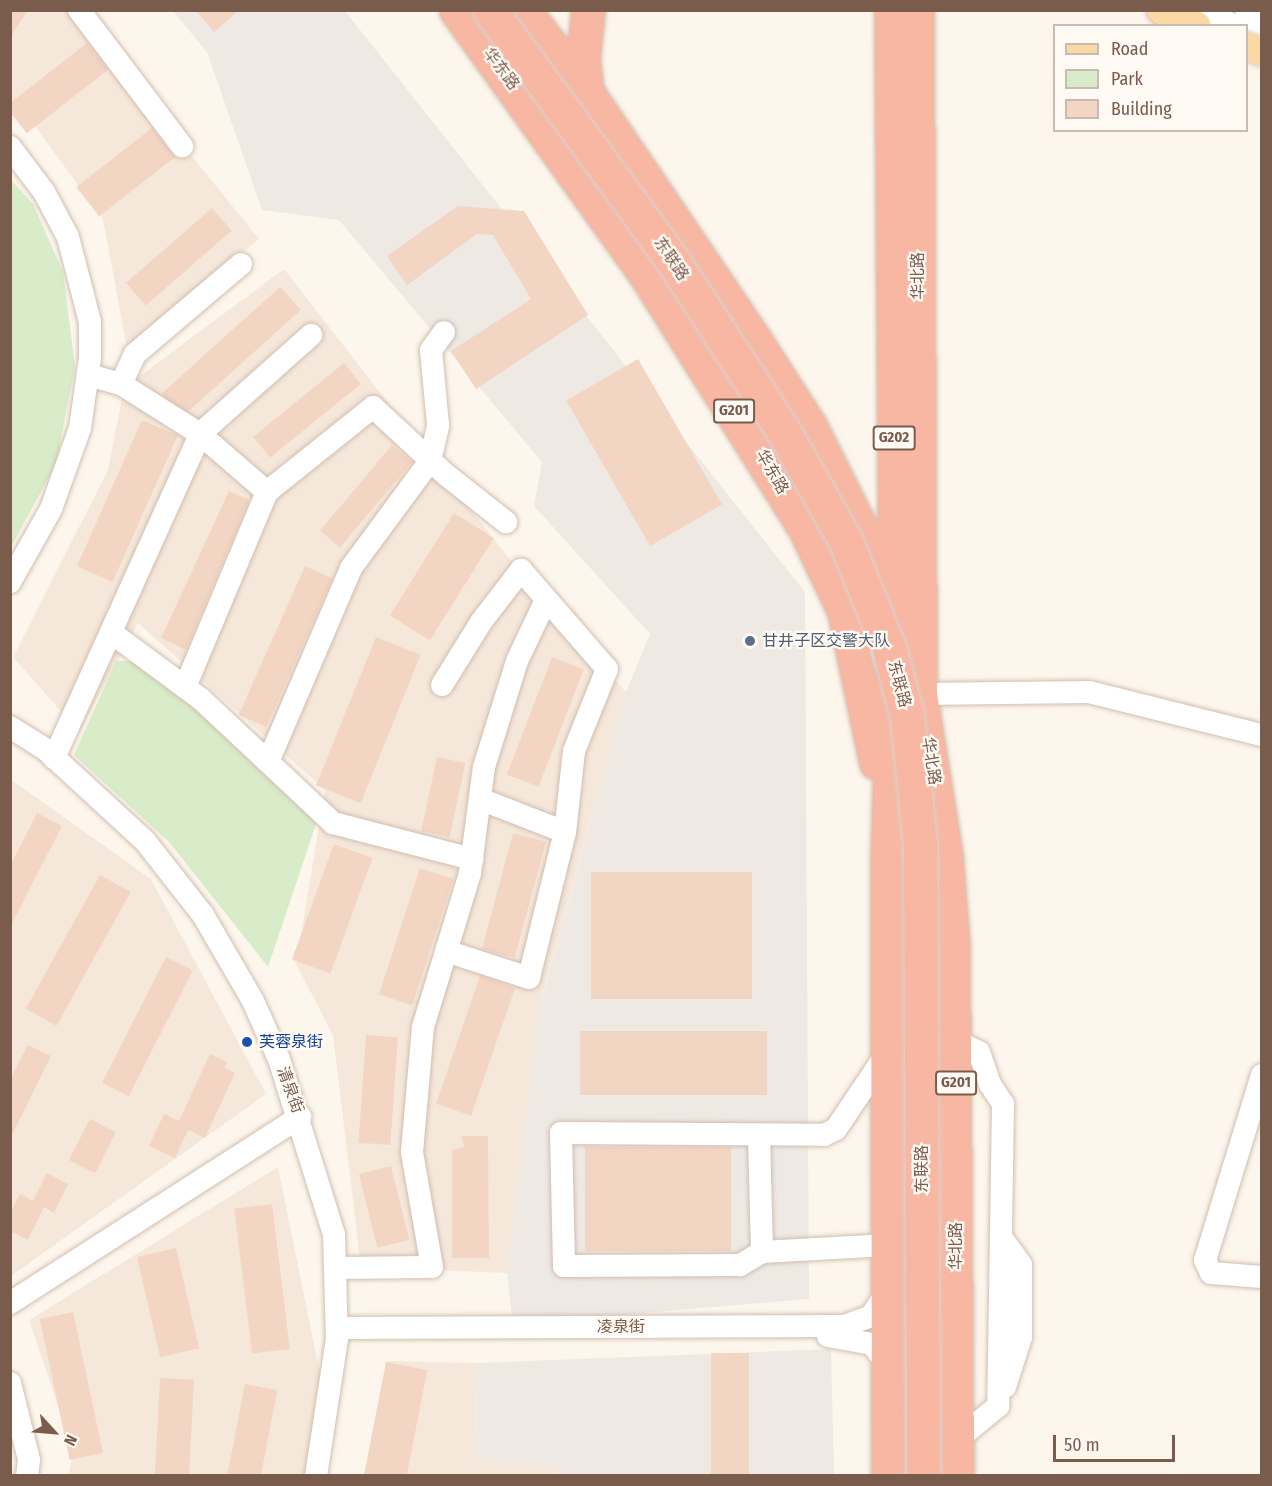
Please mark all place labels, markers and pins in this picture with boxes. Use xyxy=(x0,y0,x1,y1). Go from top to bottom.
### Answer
place label: 甘井子区交警大队 xyxy=(762,631,890,651)
marker: 甘井子区交警大队 xyxy=(743,634,757,648)
place label: 芙蓉泉街 xyxy=(259,1032,323,1052)
marker: 芙蓉泉街 xyxy=(240,1035,254,1049)

